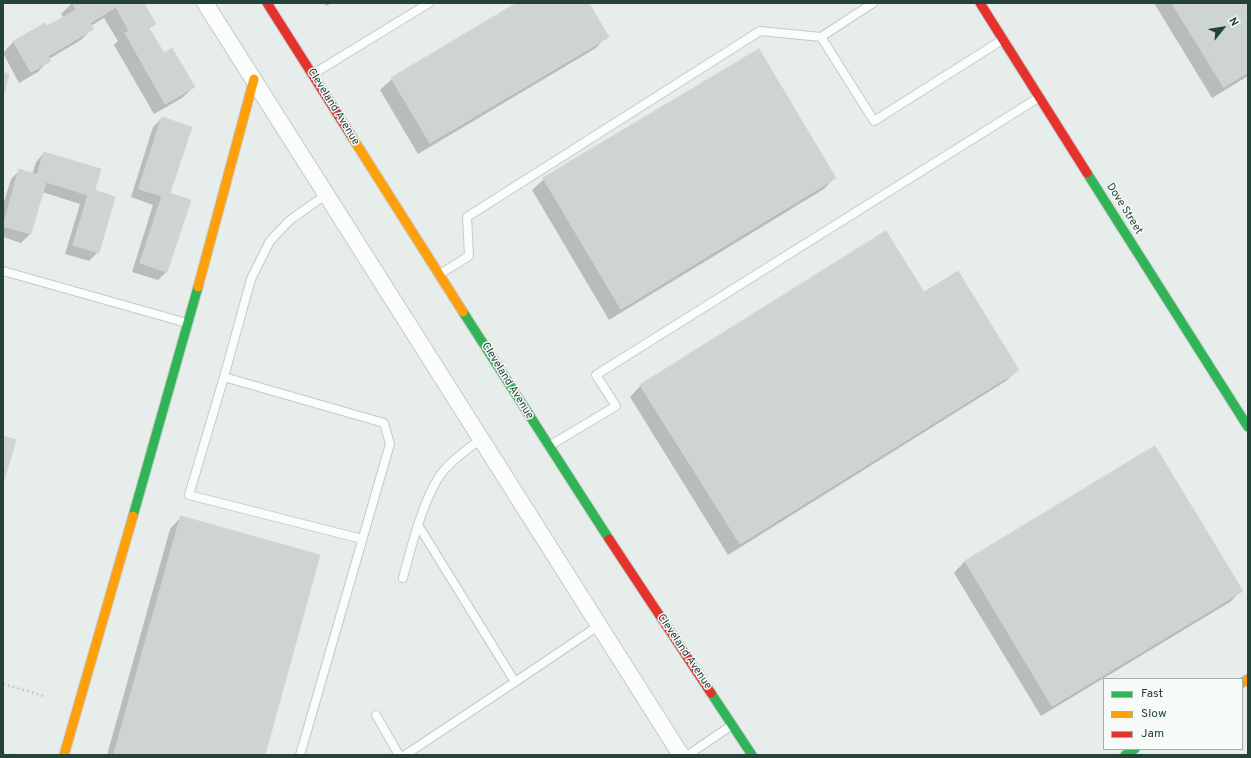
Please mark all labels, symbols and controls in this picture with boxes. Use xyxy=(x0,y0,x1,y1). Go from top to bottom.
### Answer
north arrow xyxy=(1203,8,1243,48)
text: N xyxy=(1225,15,1241,29)
street label: Cleveland Avenue xyxy=(304,66,362,148)
street label: Dove Street xyxy=(1103,181,1145,237)
street label: Cleveland Avenue xyxy=(478,340,536,422)
street label: Cleveland Avenue xyxy=(654,612,714,692)
legend xyxy=(1103,678,1243,750)
text: Fast xyxy=(1141,686,1163,702)
text: Slow xyxy=(1141,706,1167,722)
text: Jam xyxy=(1141,726,1164,742)

